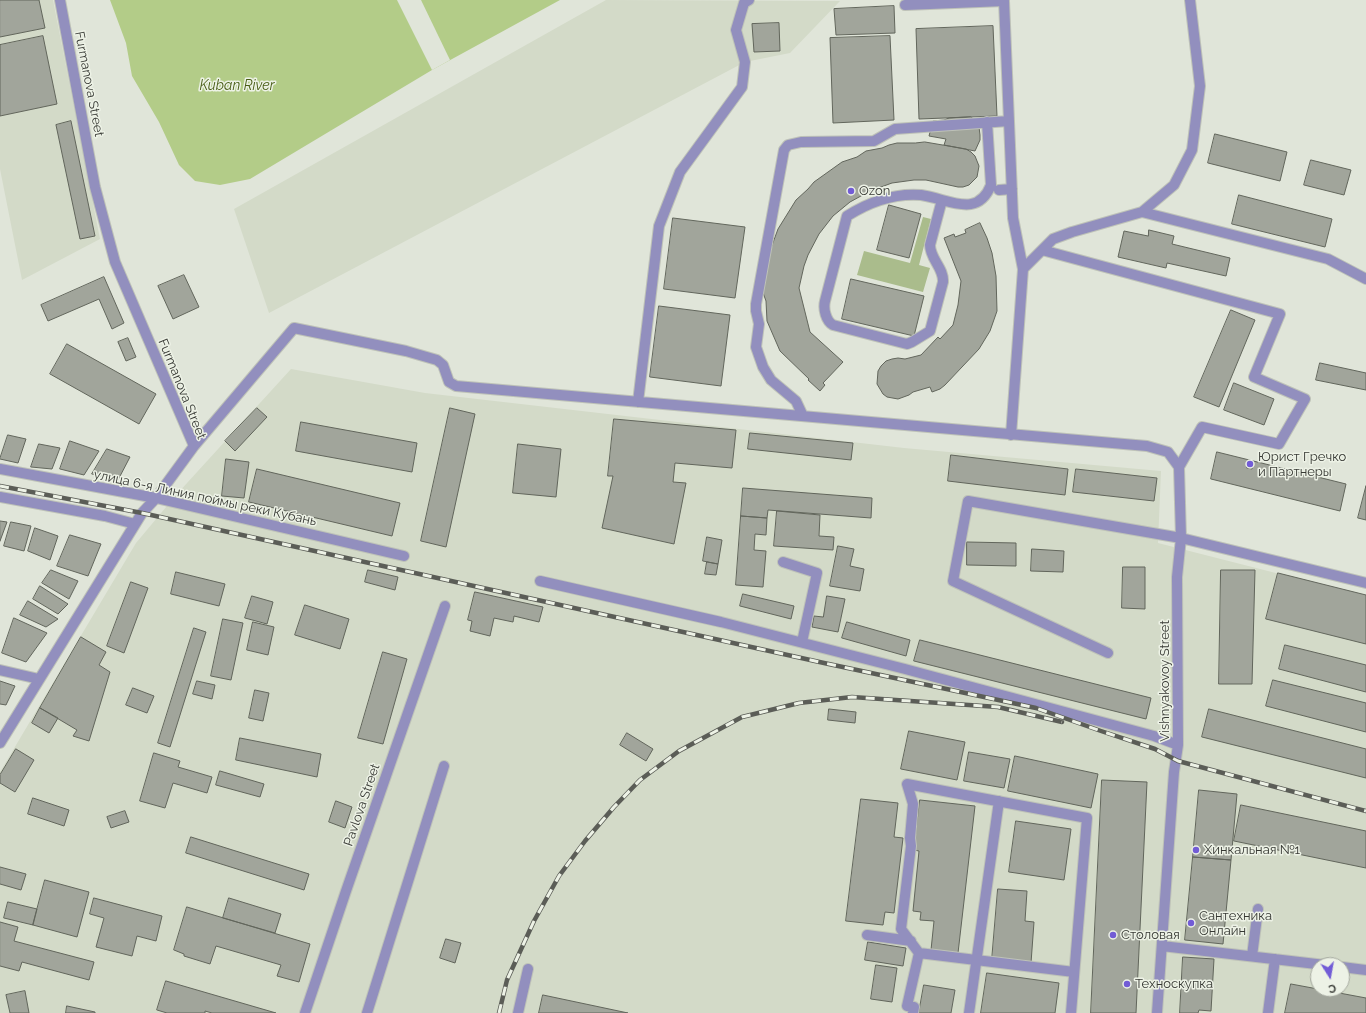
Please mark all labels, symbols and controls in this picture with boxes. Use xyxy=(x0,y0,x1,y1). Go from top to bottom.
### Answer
street label: Furmanova Street xyxy=(71,30,107,138)
water label: Kuban River xyxy=(199,78,275,94)
place label: Ozon xyxy=(859,183,890,199)
marker: Ozon xyxy=(846,186,856,196)
street label: Furmanova Street xyxy=(155,337,209,441)
place label: Юрист Гречко и Партнеры xyxy=(1258,449,1346,480)
marker: Юрист Гречко и Партнеры xyxy=(1245,459,1255,469)
street label: улица 6-я Линия поймы реки Кубань xyxy=(92,467,318,529)
street label: Vishnyakovoy Street xyxy=(1157,620,1173,742)
street label: Pavlova Street xyxy=(341,762,383,848)
place label: Хинкальная №1 xyxy=(1204,842,1300,858)
marker: Хинкальная №1 xyxy=(1191,845,1201,855)
place label: Сантехника Онлайн xyxy=(1199,908,1272,939)
marker: Сантехника Онлайн xyxy=(1186,918,1196,928)
place label: Столовая xyxy=(1121,927,1180,943)
marker: Столовая xyxy=(1108,930,1118,940)
north arrow xyxy=(1310,957,1350,997)
place label: Техноскупка xyxy=(1135,976,1213,992)
marker: Техноскупка xyxy=(1122,979,1132,989)
text: С xyxy=(1327,981,1337,995)

